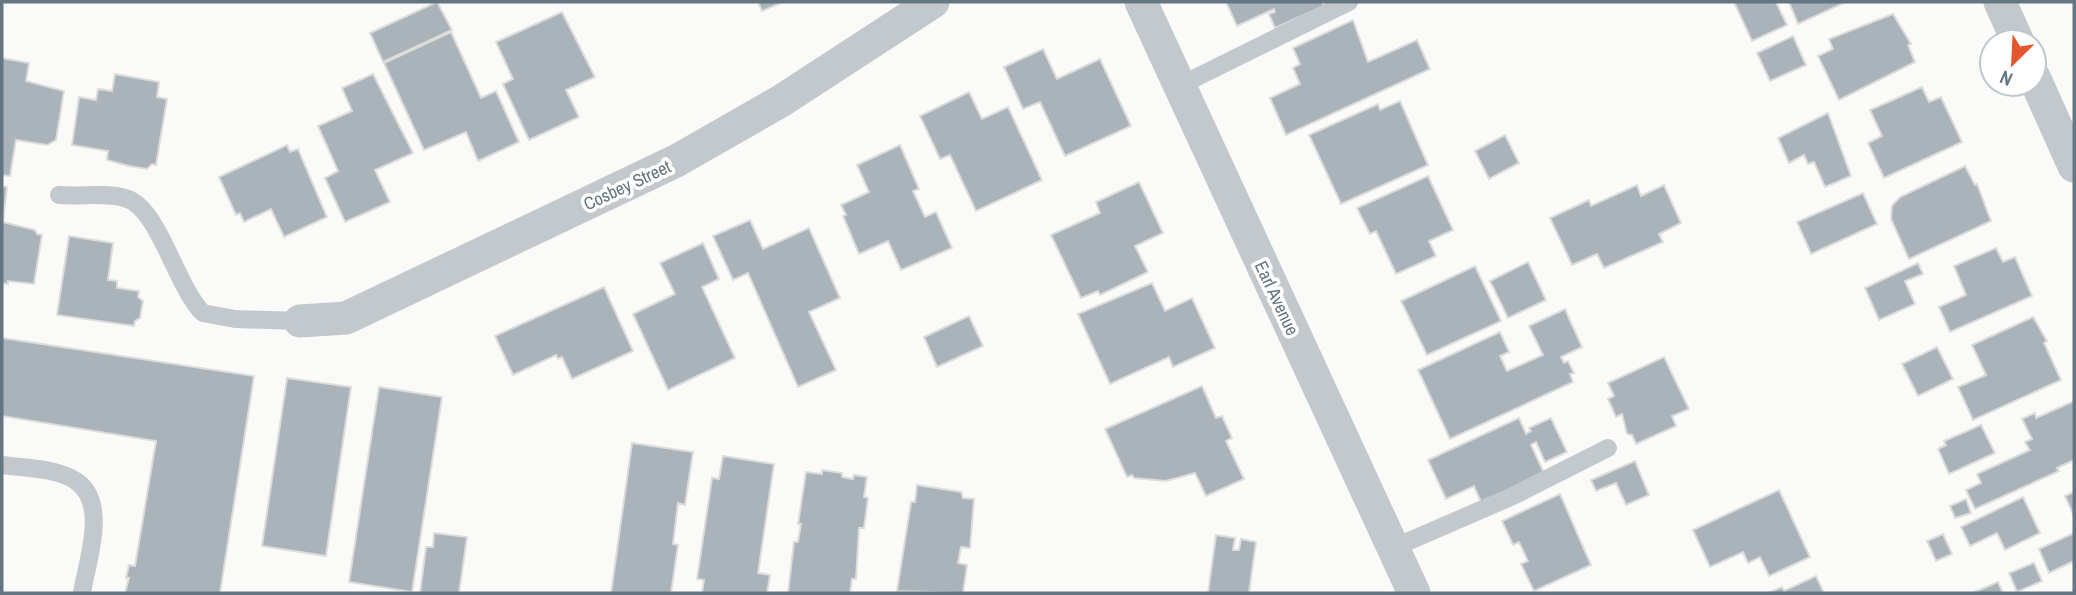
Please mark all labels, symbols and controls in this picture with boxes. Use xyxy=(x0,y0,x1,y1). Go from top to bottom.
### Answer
north arrow xyxy=(1978,28,2048,98)
text: N xyxy=(1996,64,2017,93)
street label: Cosbey Street xyxy=(579,154,675,216)
street label: Earl Avenue xyxy=(1249,257,1305,339)

